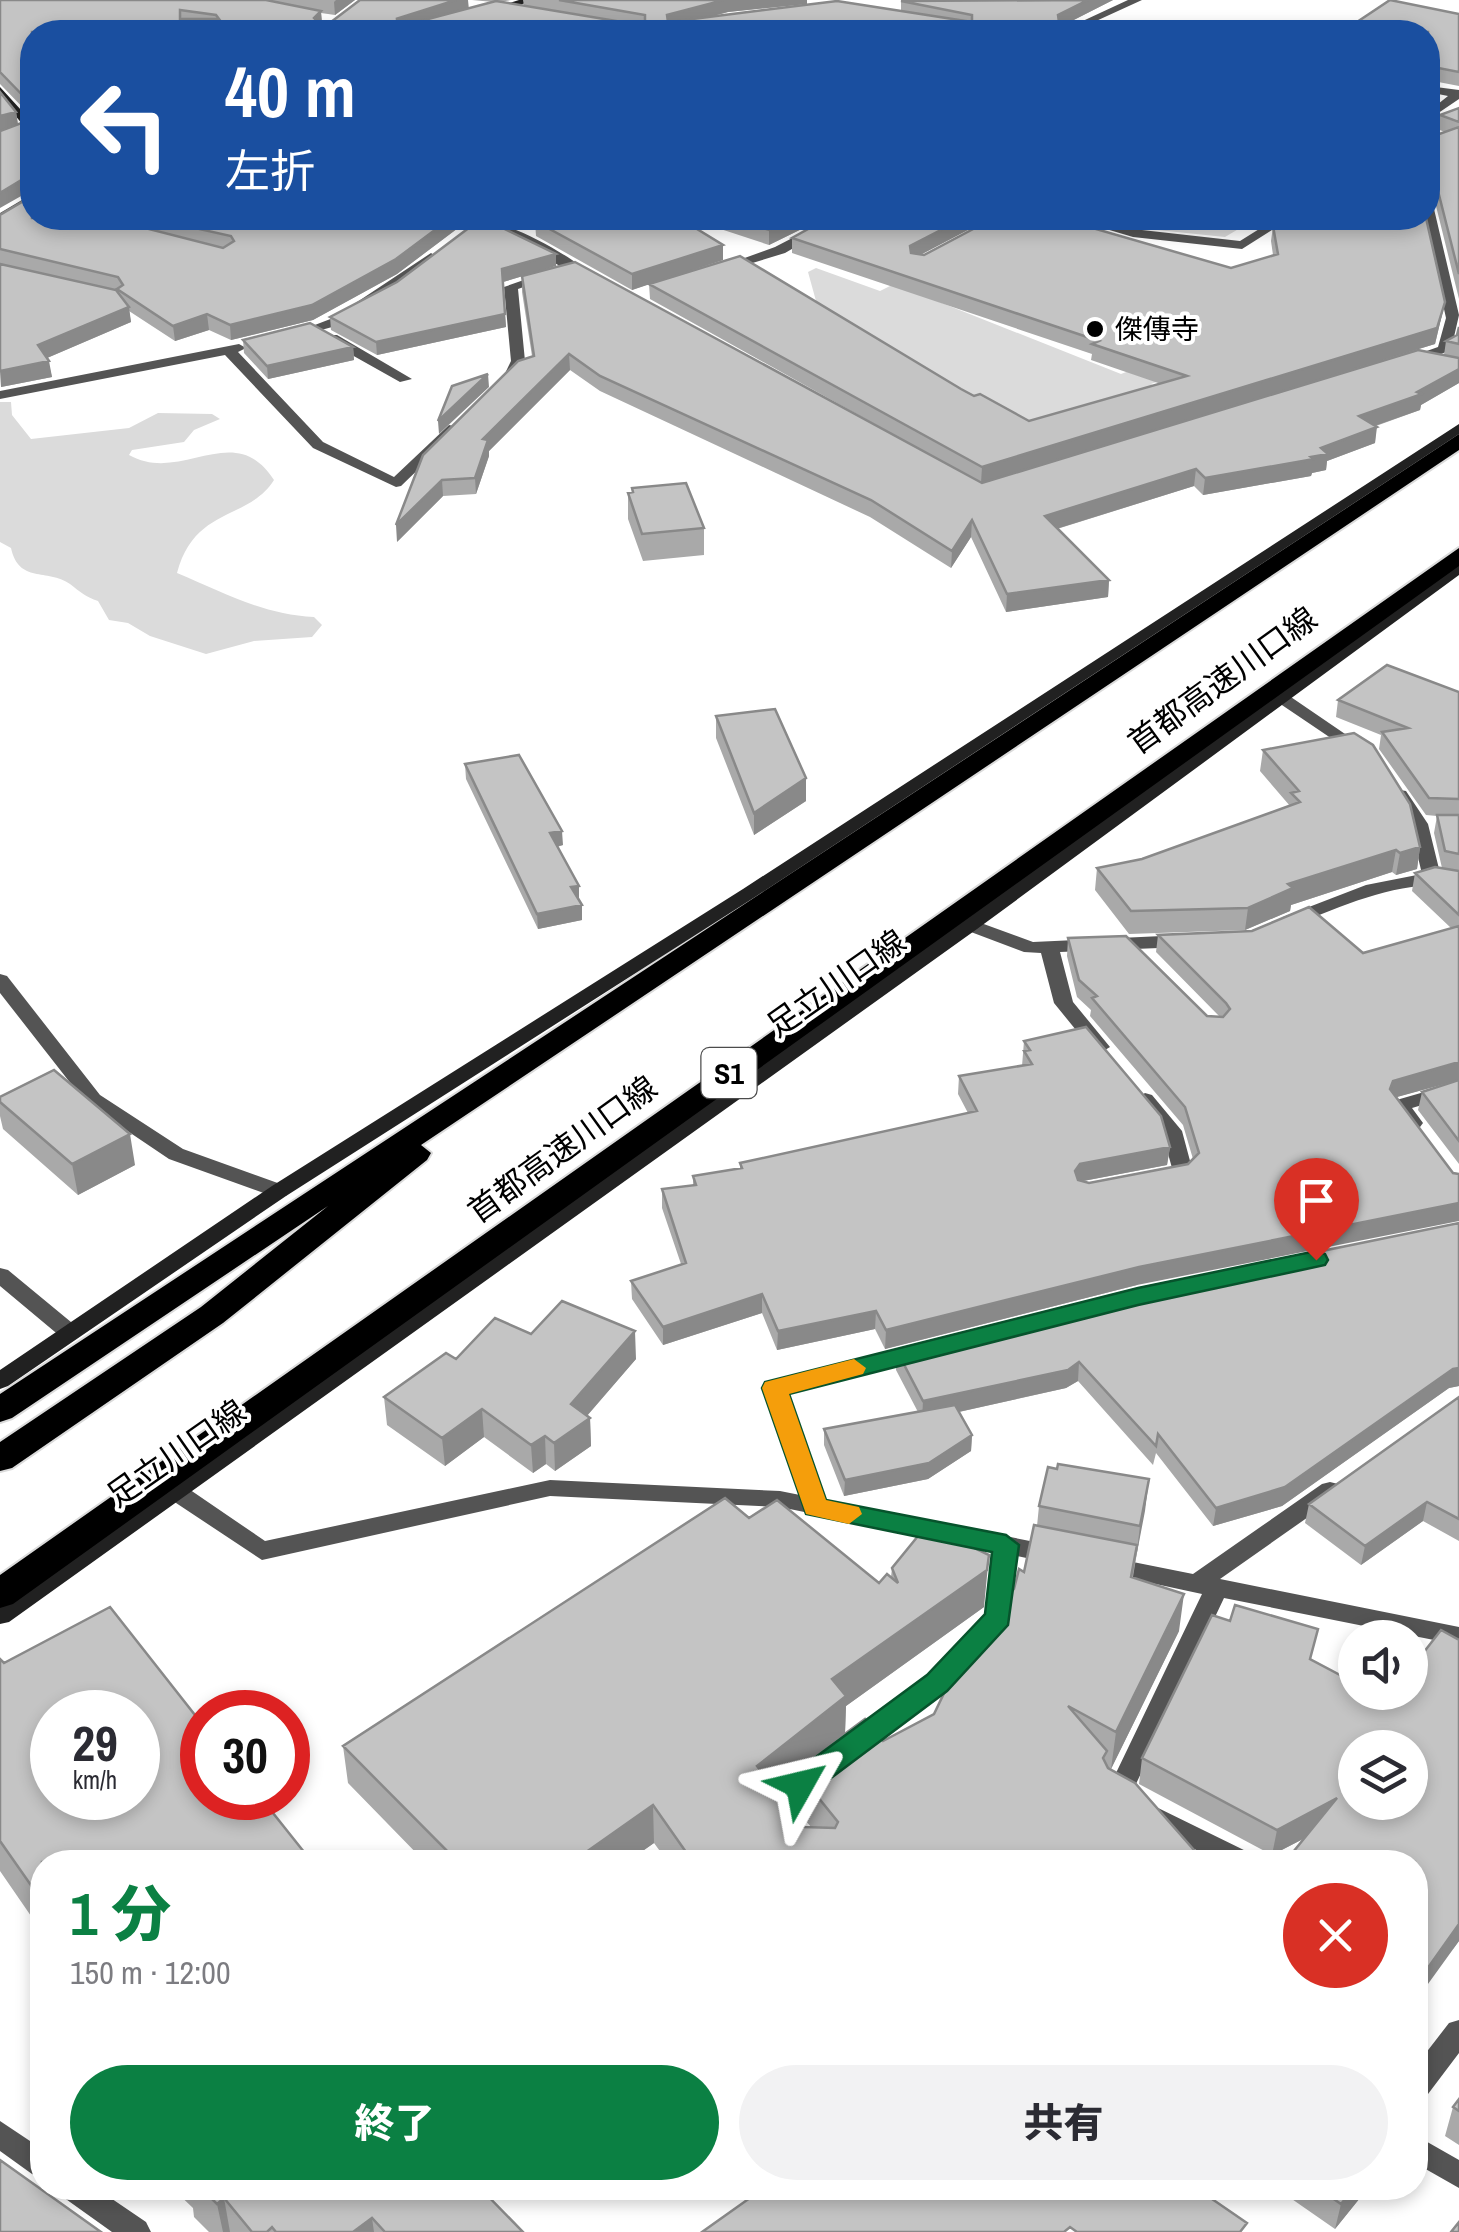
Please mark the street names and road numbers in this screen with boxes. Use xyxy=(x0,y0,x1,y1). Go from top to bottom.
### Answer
street label: 首都高速川口線 xyxy=(1119,597,1325,763)
street label: 足立川口線 xyxy=(758,919,914,1047)
road number: S1 xyxy=(702,1048,756,1098)
street label: 首都高速川口線 xyxy=(459,1066,665,1232)
street label: 足立川口線 xyxy=(98,1389,254,1517)

